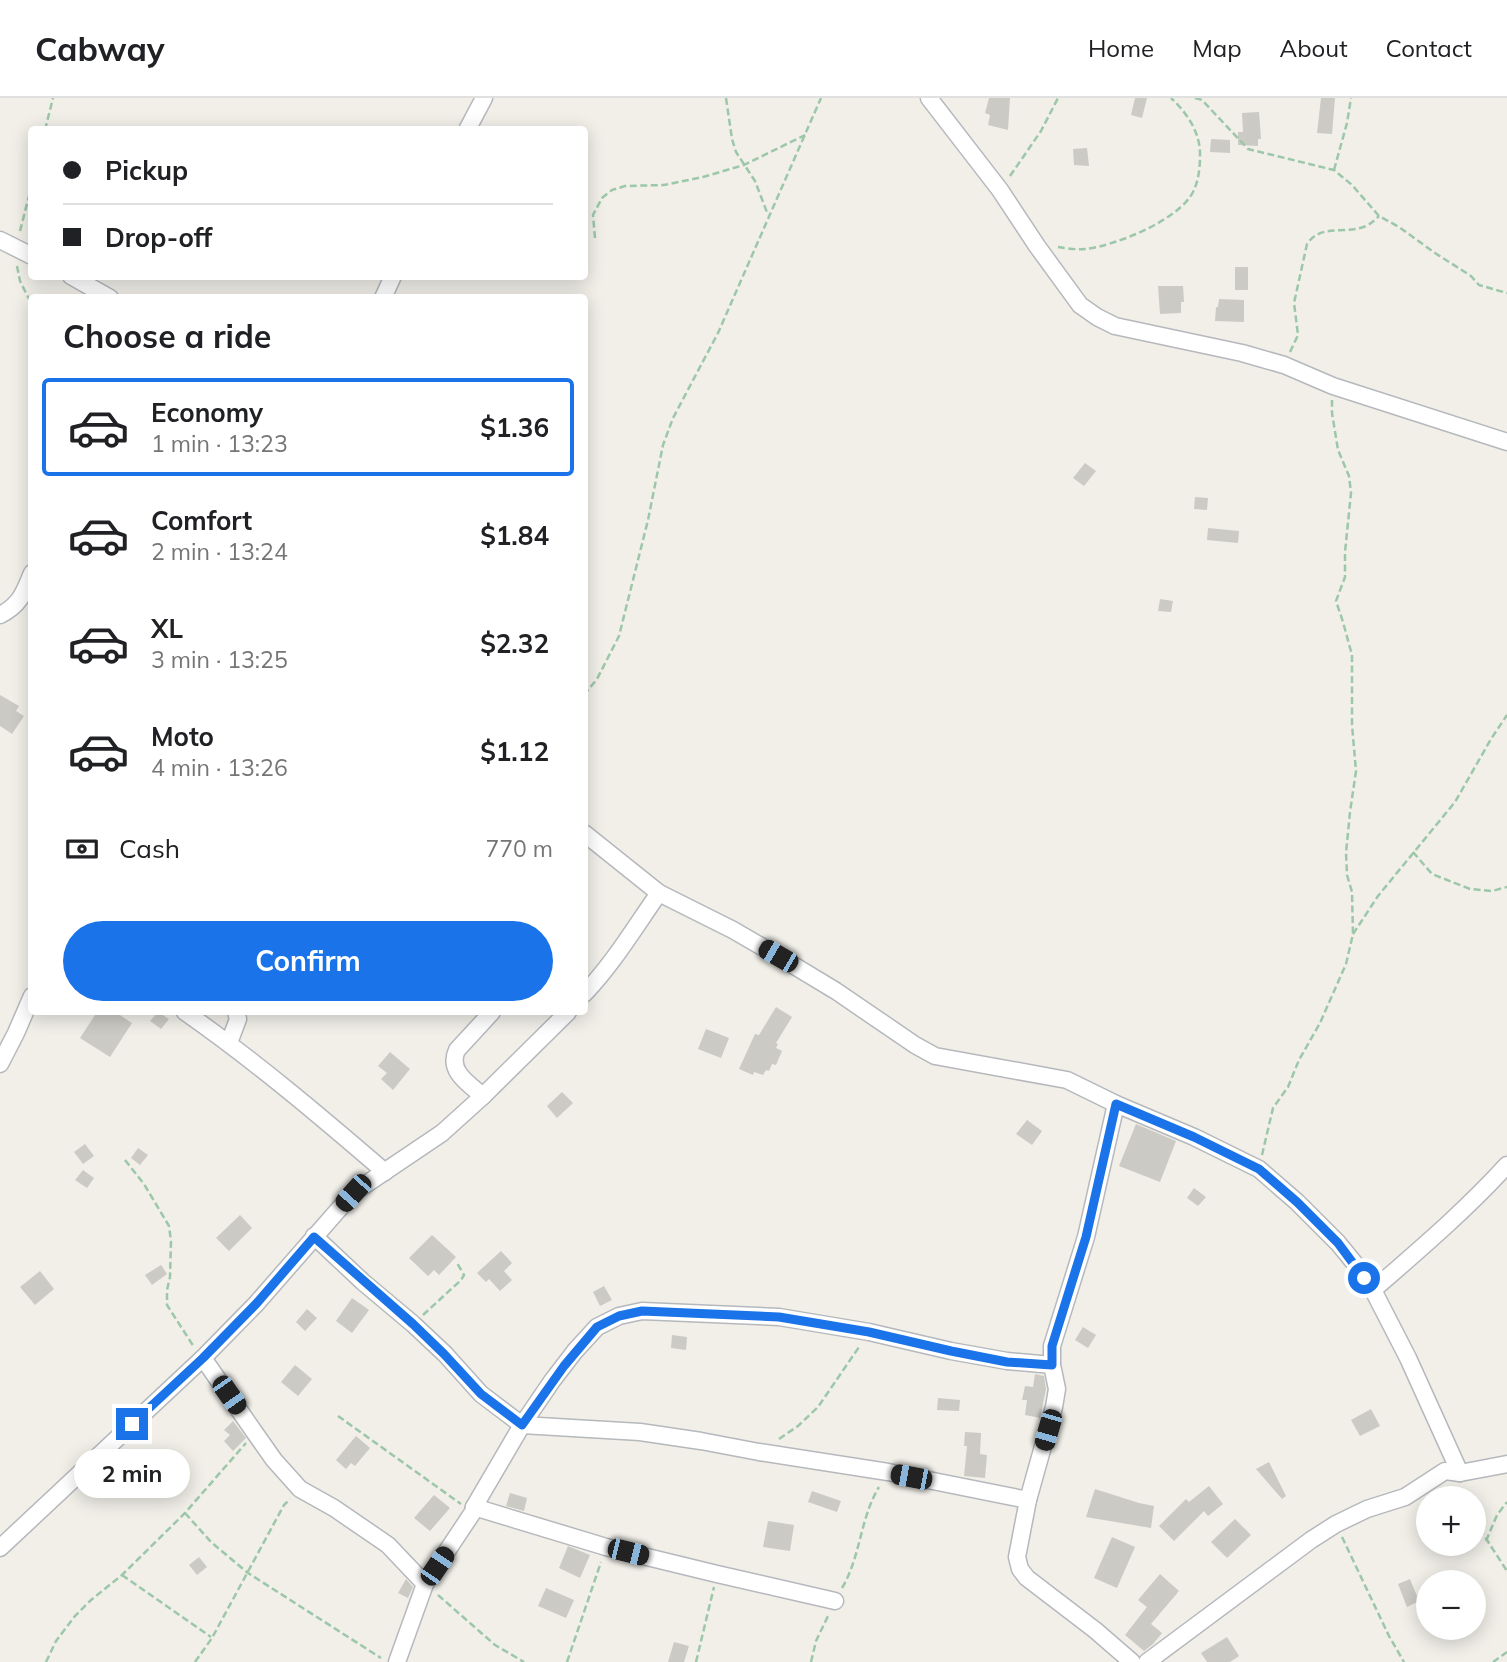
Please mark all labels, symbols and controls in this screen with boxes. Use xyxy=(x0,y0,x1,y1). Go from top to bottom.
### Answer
text: Cabway xyxy=(35,28,165,69)
text: Home xyxy=(1088,33,1154,63)
text: Map xyxy=(1192,33,1242,63)
text: About xyxy=(1280,33,1348,63)
text: Contact xyxy=(1386,33,1472,63)
text: Pickup xyxy=(105,154,188,187)
text: Drop-off xyxy=(105,221,212,254)
text: Choose a ride xyxy=(63,316,271,356)
icon: car xyxy=(67,396,130,459)
text: Economy xyxy=(151,396,263,429)
text: $1.36 xyxy=(480,411,549,444)
text: 1 min · 13:23 xyxy=(151,429,288,458)
icon: car xyxy=(67,504,130,567)
text: Comfort xyxy=(151,504,252,537)
text: $1.84 xyxy=(480,519,549,552)
text: 2 min · 13:24 xyxy=(151,537,288,566)
icon: car xyxy=(67,612,130,675)
text: XL xyxy=(151,612,183,645)
text: $2.32 xyxy=(480,627,549,660)
text: 3 min · 13:25 xyxy=(151,645,288,674)
icon: car xyxy=(67,720,130,783)
text: Moto xyxy=(151,720,214,753)
text: $1.12 xyxy=(480,735,549,768)
text: 4 min · 13:26 xyxy=(151,753,288,782)
icon: cash xyxy=(63,830,101,868)
text: Cash xyxy=(119,832,180,865)
text: 770 m xyxy=(485,834,553,863)
button: Confirm xyxy=(63,921,553,1001)
car xyxy=(755,936,802,976)
car xyxy=(332,1170,375,1216)
route start xyxy=(1348,1262,1380,1294)
car xyxy=(209,1372,250,1418)
car xyxy=(1033,1407,1064,1453)
route end xyxy=(116,1408,148,1440)
callout: 2 min xyxy=(74,1448,190,1498)
text: 2 min xyxy=(102,1459,162,1488)
car xyxy=(889,1463,934,1491)
map controls xyxy=(1416,1486,1486,1640)
button: + xyxy=(1416,1486,1486,1556)
car xyxy=(606,1537,651,1567)
car xyxy=(417,1543,458,1589)
button: − xyxy=(1416,1570,1486,1640)

